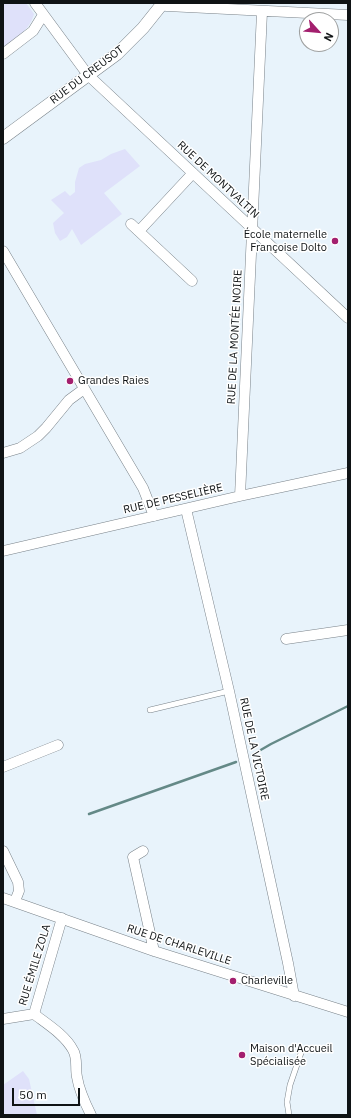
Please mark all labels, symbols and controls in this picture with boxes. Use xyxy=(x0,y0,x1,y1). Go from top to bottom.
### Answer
north arrow xyxy=(299,12,339,52)
text: N xyxy=(321,30,337,44)
street label: RUE DU CREUSOT xyxy=(48,43,126,107)
street label: RUE DE MONTVALTIN xyxy=(174,139,262,221)
place label: École maternelle Françoise Dolto xyxy=(244,228,327,254)
marker: École maternelle Françoise Dolto xyxy=(330,236,340,246)
street label: RUE DE LA MONTÉE NOIRE xyxy=(225,269,245,405)
place label: Grandes Raies xyxy=(78,374,149,388)
marker: Grandes Raies xyxy=(65,376,75,386)
street label: RUE DE PESSELIÈRE xyxy=(122,481,224,517)
street label: RUE DE LA VICTOIRE xyxy=(237,696,271,802)
street label: RUE DE CHARLEVILLE xyxy=(125,922,233,968)
street label: RUE ÉMILE ZOLA xyxy=(16,923,54,1007)
place label: Charleville xyxy=(241,974,293,988)
marker: Charleville xyxy=(228,976,238,986)
place label: Maison d'Accueil Spécialisée xyxy=(250,1042,332,1068)
marker: Maison d'Accueil Spécialisée xyxy=(237,1050,247,1060)
scale bar xyxy=(14,1080,82,1106)
text: 50 m xyxy=(19,1087,47,1102)

